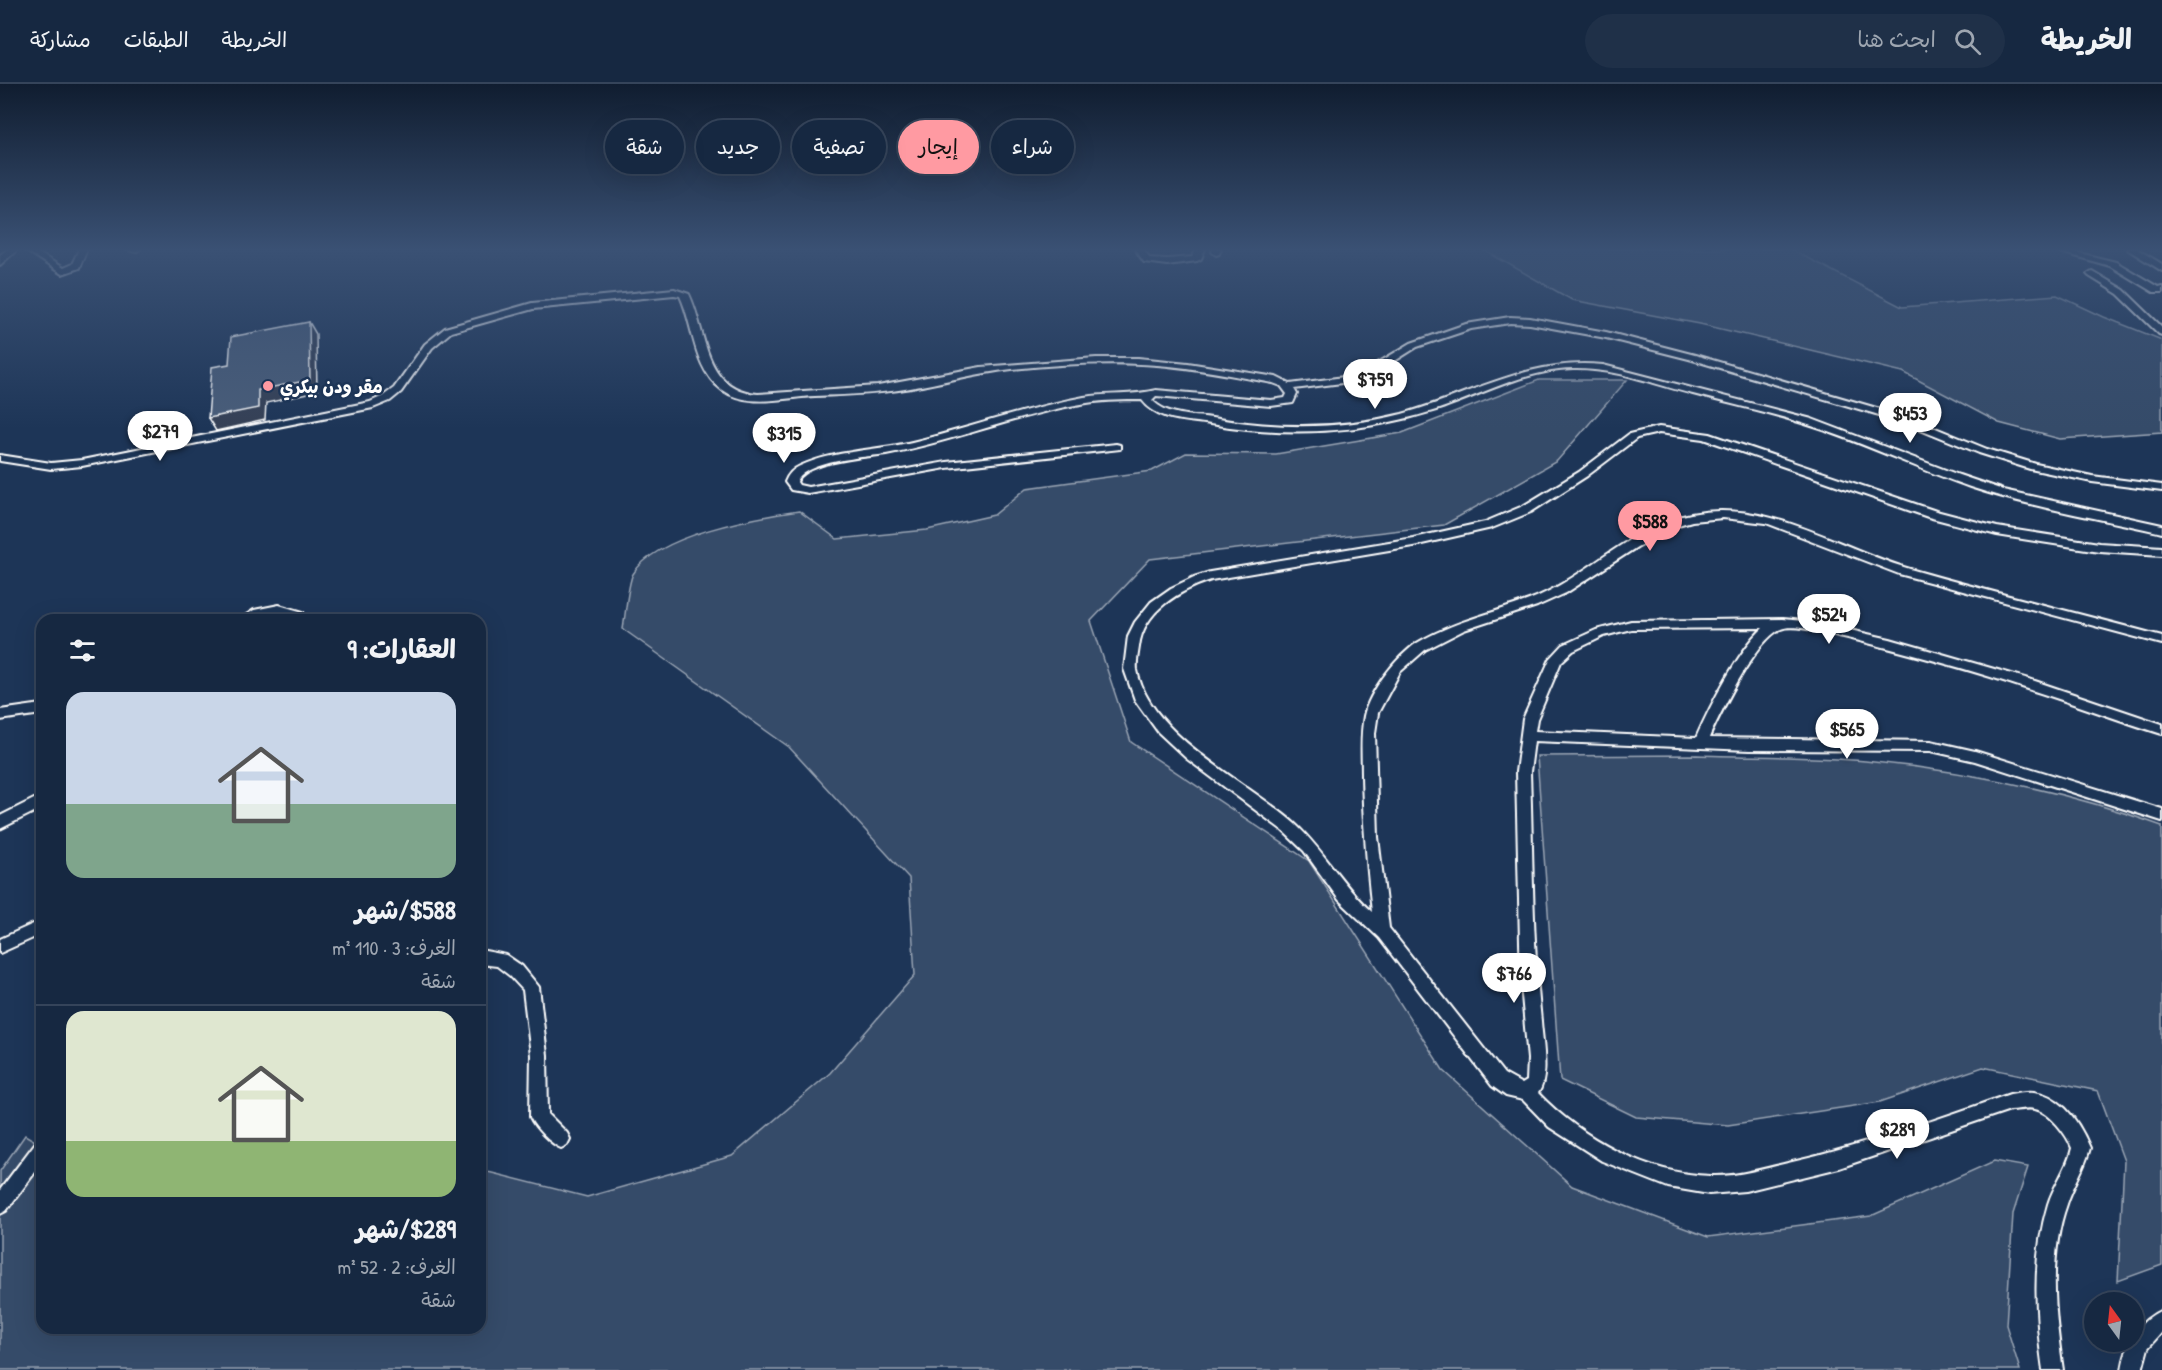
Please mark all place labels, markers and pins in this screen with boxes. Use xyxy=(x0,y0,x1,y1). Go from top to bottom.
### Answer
pin: $759 xyxy=(1339,359,1411,410)
place label: مقر ودن بيكري xyxy=(280,374,383,401)
marker: مقر ودن بيكري xyxy=(261,379,275,393)
pin: $453 xyxy=(1874,393,1946,444)
pin: $279 xyxy=(124,411,196,462)
pin: $315 xyxy=(748,413,820,464)
pin: $588 xyxy=(1614,501,1686,552)
pin: $524 xyxy=(1793,594,1865,645)
pin: $565 xyxy=(1811,709,1883,760)
pin: $766 xyxy=(1478,953,1550,1004)
pin: $289 xyxy=(1861,1109,1933,1160)

